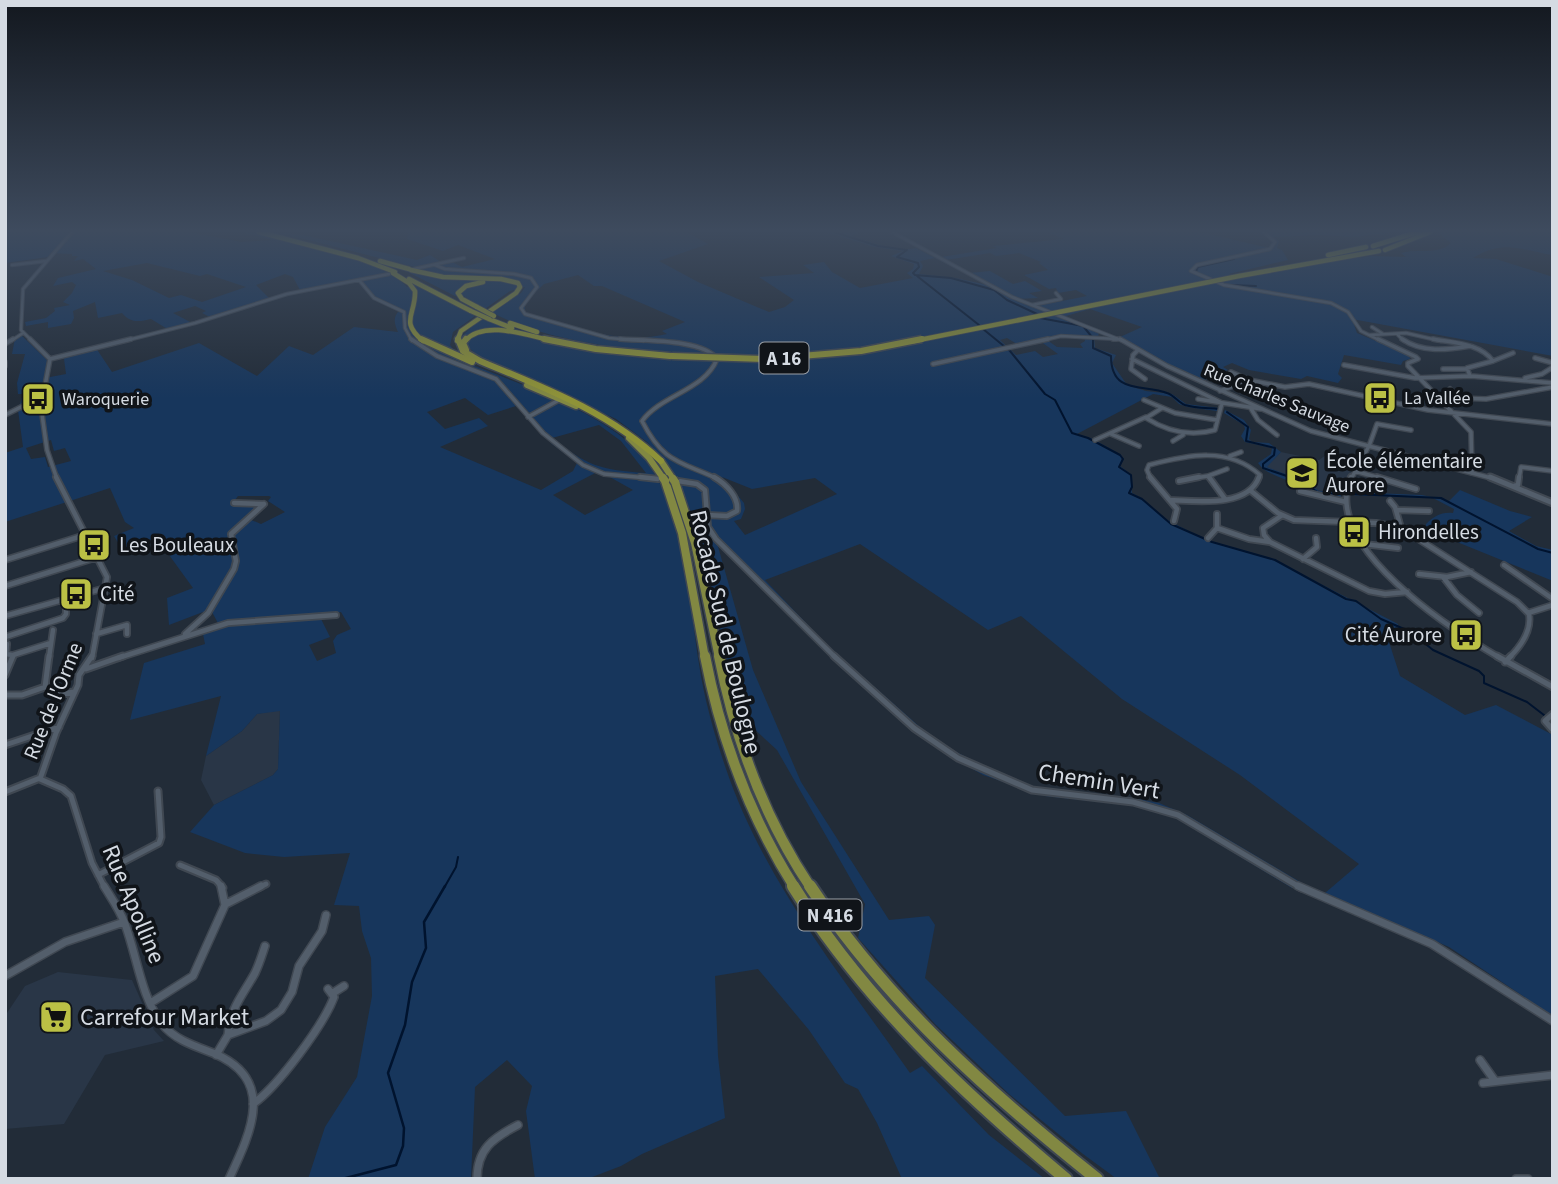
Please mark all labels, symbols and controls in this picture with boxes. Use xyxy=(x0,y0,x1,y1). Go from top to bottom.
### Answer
road number: A 16 xyxy=(760,342,808,374)
street label: Rue Charles Sauvage xyxy=(1200,358,1354,439)
bus stop icon: La Vallée xyxy=(1361,379,1399,417)
bus stop icon: Waroquerie xyxy=(19,380,57,418)
place label: La Vallée xyxy=(1404,386,1470,411)
place label: Waroquerie xyxy=(62,387,149,412)
place label: École élémentaire Aurore xyxy=(1326,446,1483,500)
school or university icon: École élémentaire Aurore xyxy=(1283,454,1321,492)
street label: Rocade Sud de Boulogne xyxy=(680,507,771,758)
bus stop icon: Hirondelles xyxy=(1335,513,1373,551)
place label: Hirondelles xyxy=(1378,517,1479,547)
bus stop icon: Les Bouleaux xyxy=(75,526,113,564)
place label: Les Bouleaux xyxy=(119,530,235,560)
bus stop icon: Cité xyxy=(57,575,95,613)
place label: Cité xyxy=(100,579,134,609)
bus stop icon: Cité Aurore xyxy=(1447,616,1485,654)
place label: Cité Aurore xyxy=(1345,620,1442,650)
street label: Rue de l'Orme xyxy=(16,638,90,764)
street label: Chemin Vert xyxy=(1036,755,1162,808)
street label: Rue Apolline xyxy=(93,839,174,969)
road number: N 416 xyxy=(798,900,862,931)
supermarket icon: Carrefour Market xyxy=(37,998,75,1036)
place label: Carrefour Market xyxy=(80,1000,249,1035)

